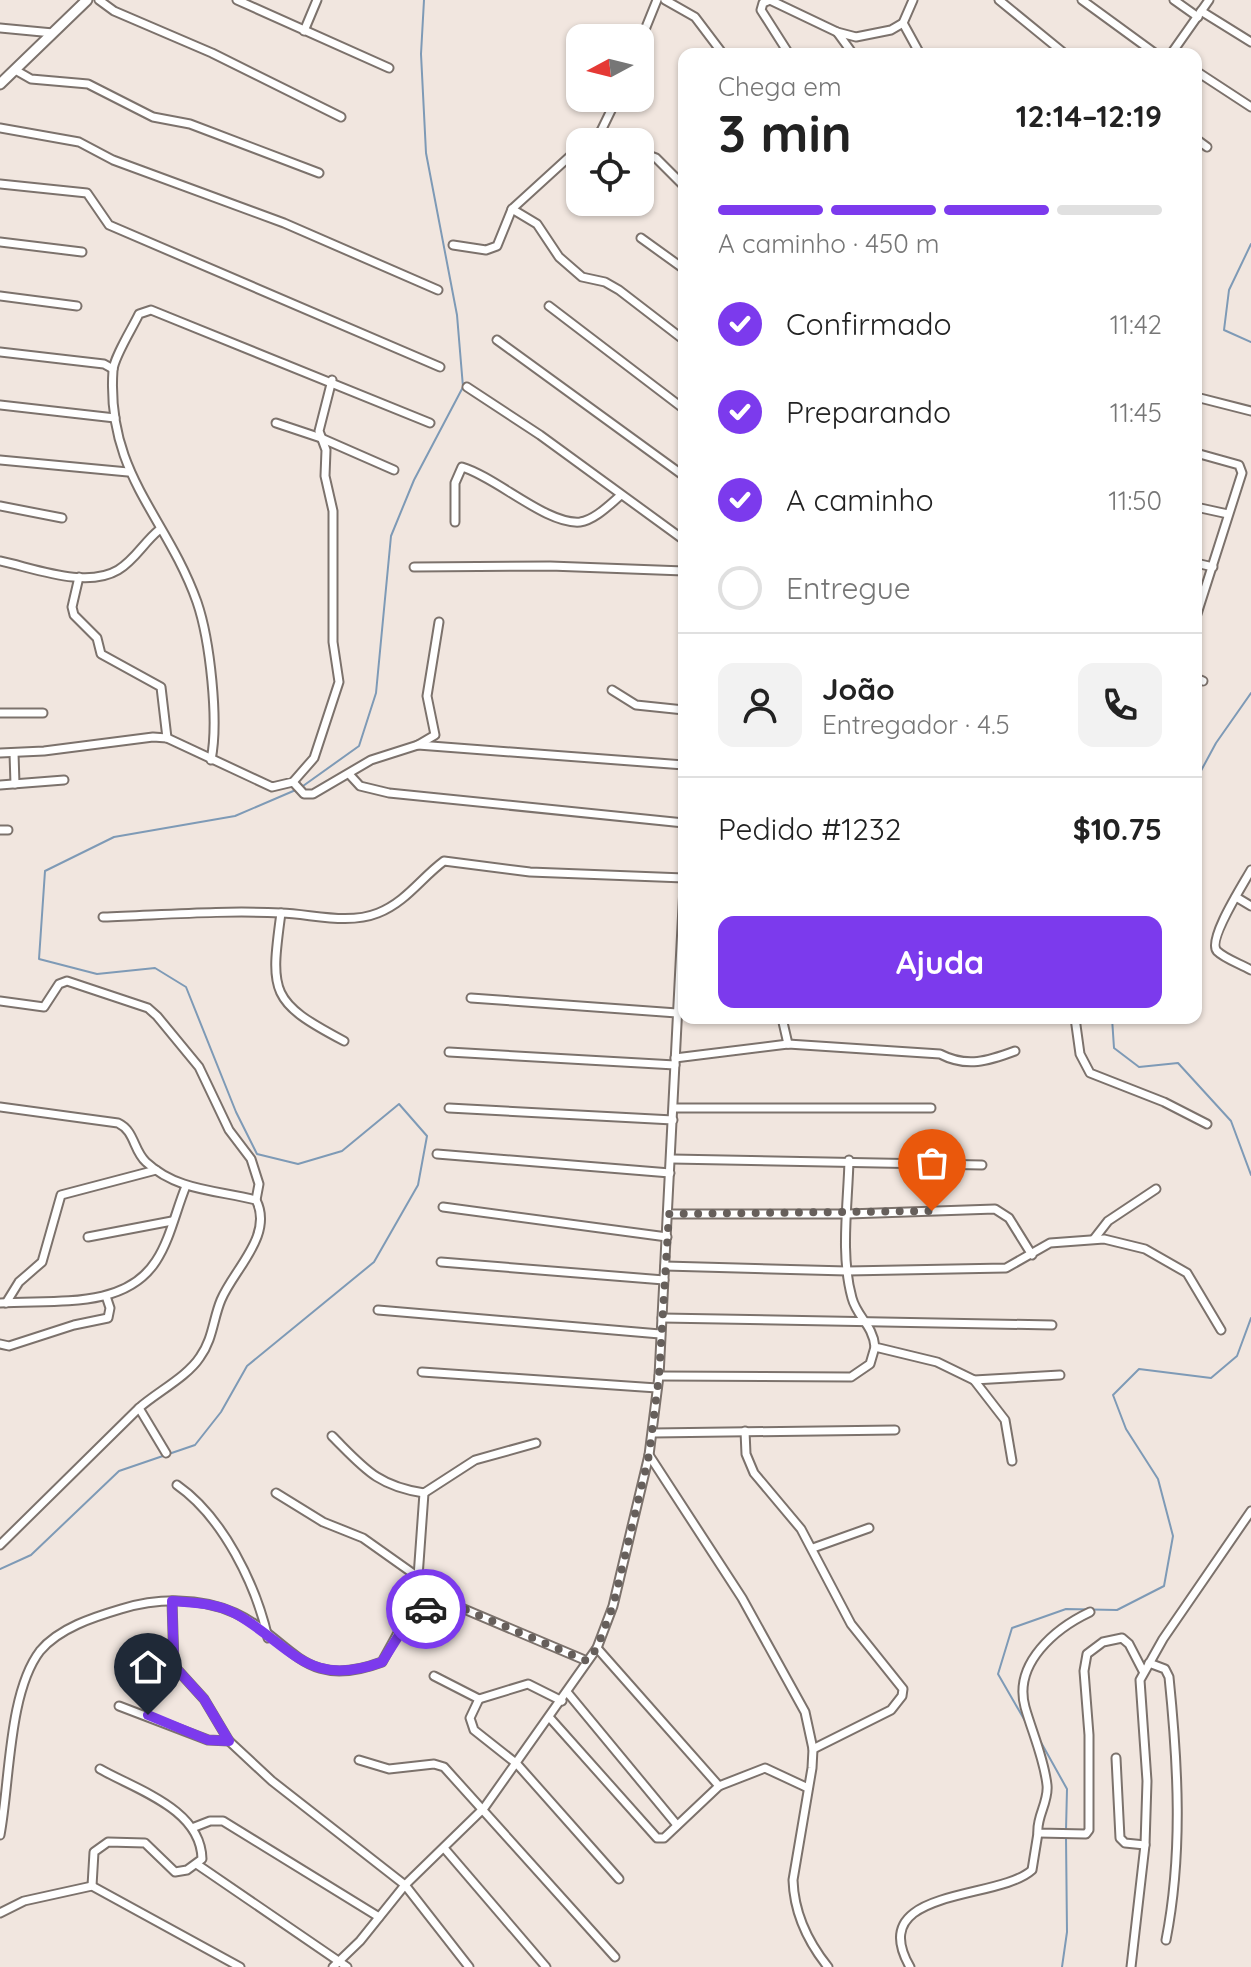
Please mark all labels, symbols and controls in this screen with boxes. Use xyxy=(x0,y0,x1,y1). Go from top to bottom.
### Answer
north arrow xyxy=(566,24,654,112)
map controls xyxy=(566,24,654,216)
text: Chega em xyxy=(718,70,842,103)
text: 12:14–12:19 xyxy=(1016,97,1162,135)
text: 3 min xyxy=(718,100,852,165)
button: locate xyxy=(566,128,654,216)
text: A caminho · 450 m xyxy=(718,227,940,260)
icon: check xyxy=(718,302,762,346)
text: Confirmado xyxy=(786,305,952,343)
text: 11:42 xyxy=(1110,308,1162,341)
icon: check xyxy=(718,390,762,434)
text: Preparando xyxy=(786,393,951,431)
text: 11:45 xyxy=(1110,396,1162,429)
icon: check xyxy=(718,478,762,522)
text: A caminho xyxy=(786,481,934,519)
text: 11:50 xyxy=(1108,484,1162,517)
text: Entregue xyxy=(786,569,911,607)
button: person xyxy=(718,663,802,747)
button: phone xyxy=(1078,663,1162,747)
text: João xyxy=(822,670,895,708)
text: Entregador · 4.5 xyxy=(822,708,1010,741)
text: Pedido #1232 xyxy=(718,810,901,848)
text: $10.75 xyxy=(1073,810,1162,848)
button: Ajuda xyxy=(718,916,1162,1008)
pin xyxy=(898,1129,966,1211)
icon: bag xyxy=(910,1141,954,1185)
courier xyxy=(386,1569,466,1649)
icon: car xyxy=(404,1587,448,1631)
pin xyxy=(114,1633,182,1715)
icon: home xyxy=(126,1645,170,1689)

